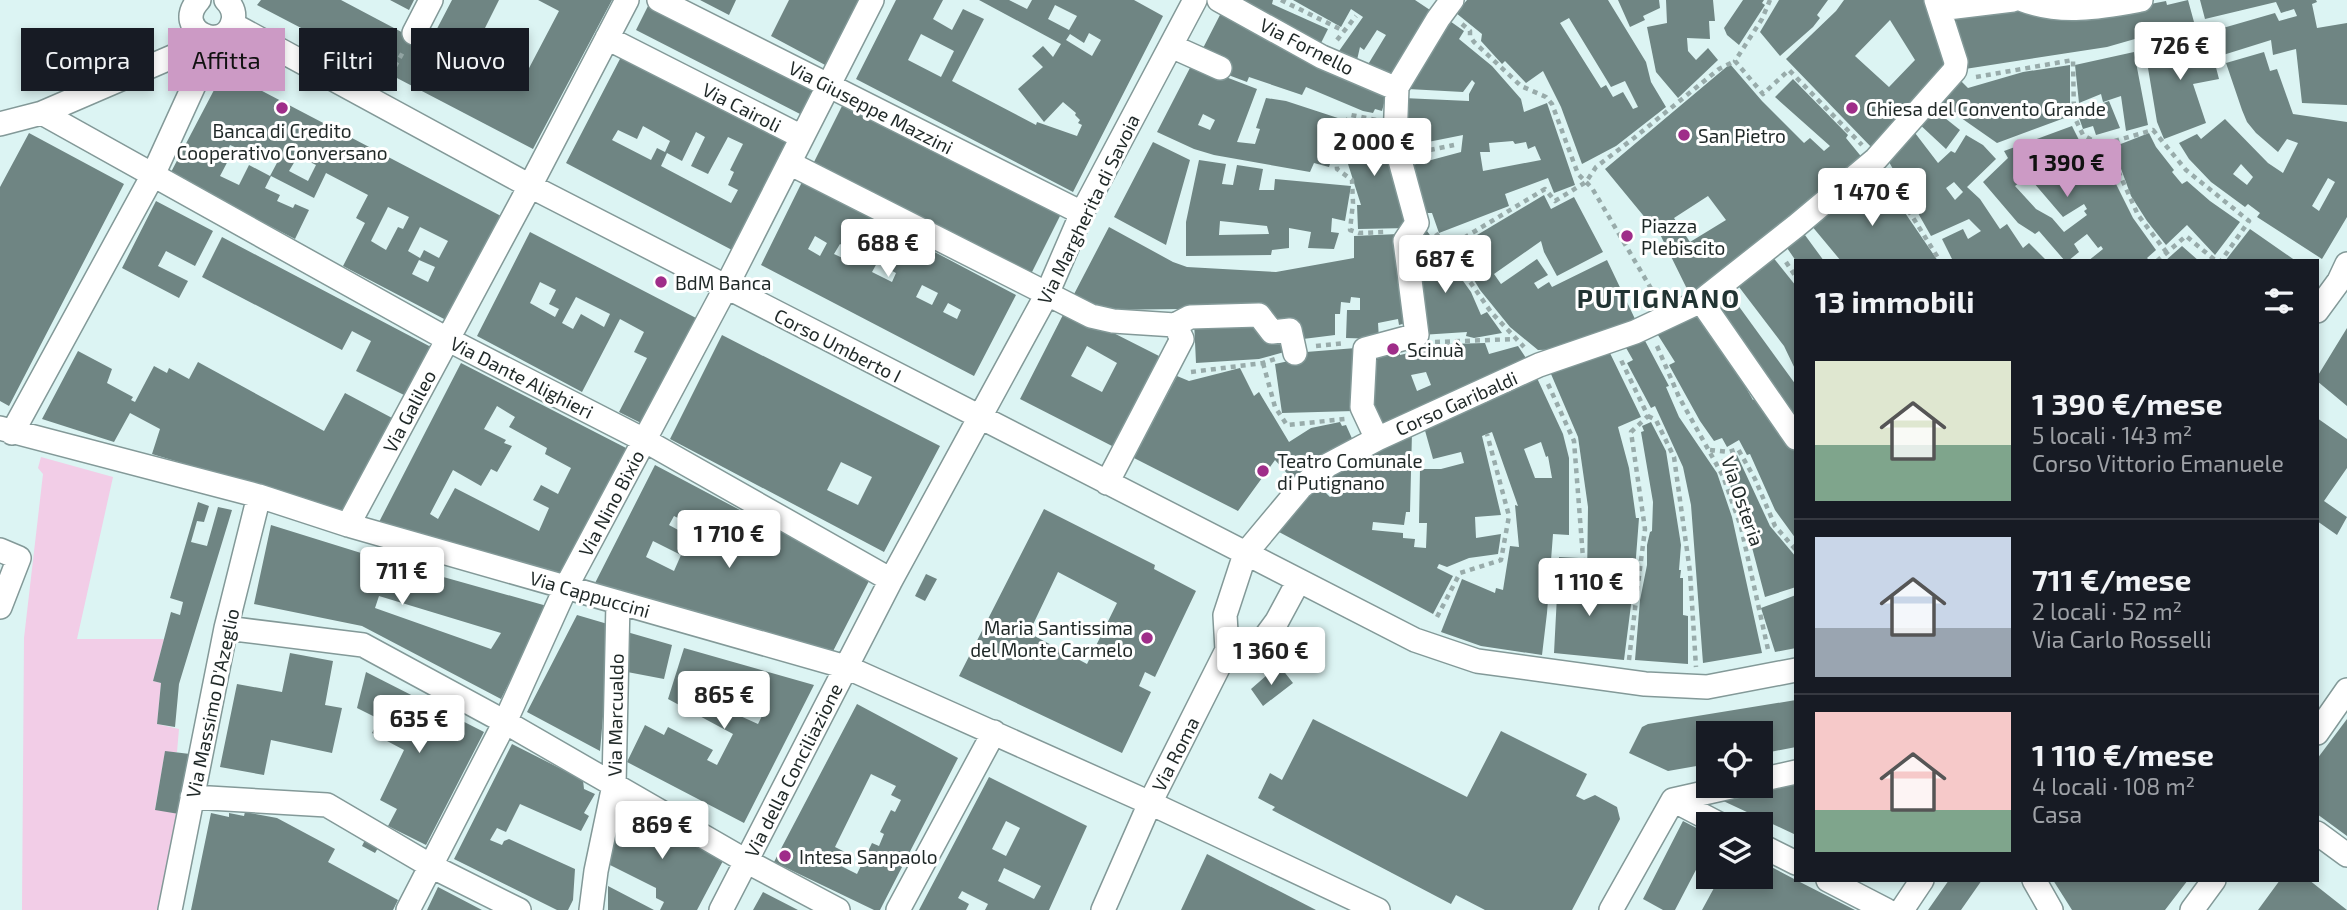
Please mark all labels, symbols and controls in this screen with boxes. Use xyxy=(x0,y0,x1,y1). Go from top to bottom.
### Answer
street label: Via Fornello xyxy=(1256,12,1358,80)
pin: 726 € xyxy=(2131,22,2229,82)
chip: Compra xyxy=(21,28,154,91)
chip: Affitta xyxy=(168,28,285,91)
chip: Filtri xyxy=(299,28,397,91)
chip: Nuovo xyxy=(411,28,529,91)
text: 726 € xyxy=(2151,31,2209,59)
street label: Via Giuseppe Mazzini xyxy=(785,56,957,158)
street label: Via Cairoli xyxy=(699,77,785,137)
place label: Chiesa del Convento Grande xyxy=(1866,97,2106,120)
marker: Banca di Credito Cooperativo Conversano xyxy=(274,100,290,116)
marker: Chiesa del Convento Grande xyxy=(1844,100,1860,116)
street label: Via Margherita di Savoia xyxy=(1032,110,1144,308)
pin: 2 000 € xyxy=(1309,118,1439,178)
place label: Banca di Credito Cooperativo Conversano xyxy=(177,119,387,164)
place label: San Pietro xyxy=(1698,124,1786,147)
text: 2 000 € xyxy=(1333,127,1415,155)
marker: San Pietro xyxy=(1676,127,1692,143)
pin: 1 390 € xyxy=(2002,140,2132,199)
text: 1 390 € xyxy=(2029,148,2105,176)
pin: 1 470 € xyxy=(1807,168,1937,228)
text: 1 470 € xyxy=(1834,177,1910,205)
place label: Piazza Plebiscito xyxy=(1641,214,1725,259)
pin: 688 € xyxy=(839,219,937,279)
text: 688 € xyxy=(857,228,919,256)
marker: Piazza Plebiscito xyxy=(1619,228,1635,244)
pin: 687 € xyxy=(1396,236,1494,295)
text: 687 € xyxy=(1415,244,1475,272)
place label: BdM Banca xyxy=(675,271,772,294)
marker: BdM Banca xyxy=(653,274,669,290)
district label: PUTIGNANO xyxy=(1577,282,1741,313)
icon: filters xyxy=(2260,282,2298,320)
text: 13 immobili xyxy=(1815,283,1975,319)
street label: Corso Umberto I xyxy=(771,303,905,387)
street label: Via Dante Alighieri xyxy=(447,331,597,423)
place label: Scinuà xyxy=(1407,338,1464,361)
marker: Scinuà xyxy=(1385,341,1401,357)
street label: Via Galileo xyxy=(378,366,440,456)
street label: Corso Garibaldi xyxy=(1391,366,1521,440)
text: 1 390 €/mese xyxy=(2032,385,2223,421)
icon: home xyxy=(1871,389,1955,473)
text: 5 locali · 143 m² xyxy=(2032,421,2192,449)
street label: Via Nino Bixio xyxy=(573,446,649,560)
place label: Teatro Comunale di Putignano xyxy=(1277,449,1423,494)
text: Corso Vittorio Emanuele xyxy=(2032,449,2284,477)
street label: Via Osteria xyxy=(1717,453,1769,549)
marker: Teatro Comunale di Putignano xyxy=(1255,463,1271,479)
pin: 1 710 € xyxy=(664,510,794,570)
text: 1 710 € xyxy=(693,519,765,547)
pin: 711 € xyxy=(353,548,451,607)
text: 711 € xyxy=(376,556,428,584)
pin: 1 110 € xyxy=(1524,558,1654,618)
text: 711 €/mese xyxy=(2032,561,2191,597)
icon: home xyxy=(1871,565,1955,649)
street label: Via Cappuccini xyxy=(527,566,653,622)
text: 1 110 € xyxy=(1554,567,1624,595)
text: 2 locali · 52 m² xyxy=(2032,597,2182,625)
street label: Via Massimo D'Azeglio xyxy=(181,606,243,800)
place label: Maria Santissima del Monte Carmelo xyxy=(970,616,1133,661)
text: Via Carlo Rosselli xyxy=(2032,625,2212,653)
pin: 1 360 € xyxy=(1206,628,1336,687)
marker: Maria Santissima del Monte Carmelo xyxy=(1139,630,1155,646)
text: 1 360 € xyxy=(1233,636,1309,664)
street label: Via Marcualdo xyxy=(602,653,628,777)
pin: 865 € xyxy=(675,672,773,731)
street label: Via della Conciliazione xyxy=(739,679,847,861)
text: 865 € xyxy=(694,680,754,708)
pin: 635 € xyxy=(370,696,468,755)
text: 635 € xyxy=(389,704,449,732)
street label: Via Roma xyxy=(1146,713,1204,795)
map controls xyxy=(1696,721,1773,889)
button: locate xyxy=(1696,721,1773,798)
text: 1 110 €/mese xyxy=(2032,736,2214,772)
icon: home xyxy=(1871,740,1955,824)
text: 4 locali · 108 m² xyxy=(2032,772,2195,800)
text: Casa xyxy=(2032,800,2082,828)
pin: 869 € xyxy=(613,802,711,861)
text: 869 € xyxy=(631,810,693,838)
button: layers xyxy=(1696,812,1773,889)
place label: Intesa Sanpaolo xyxy=(799,845,938,868)
marker: Intesa Sanpaolo xyxy=(777,848,793,864)

